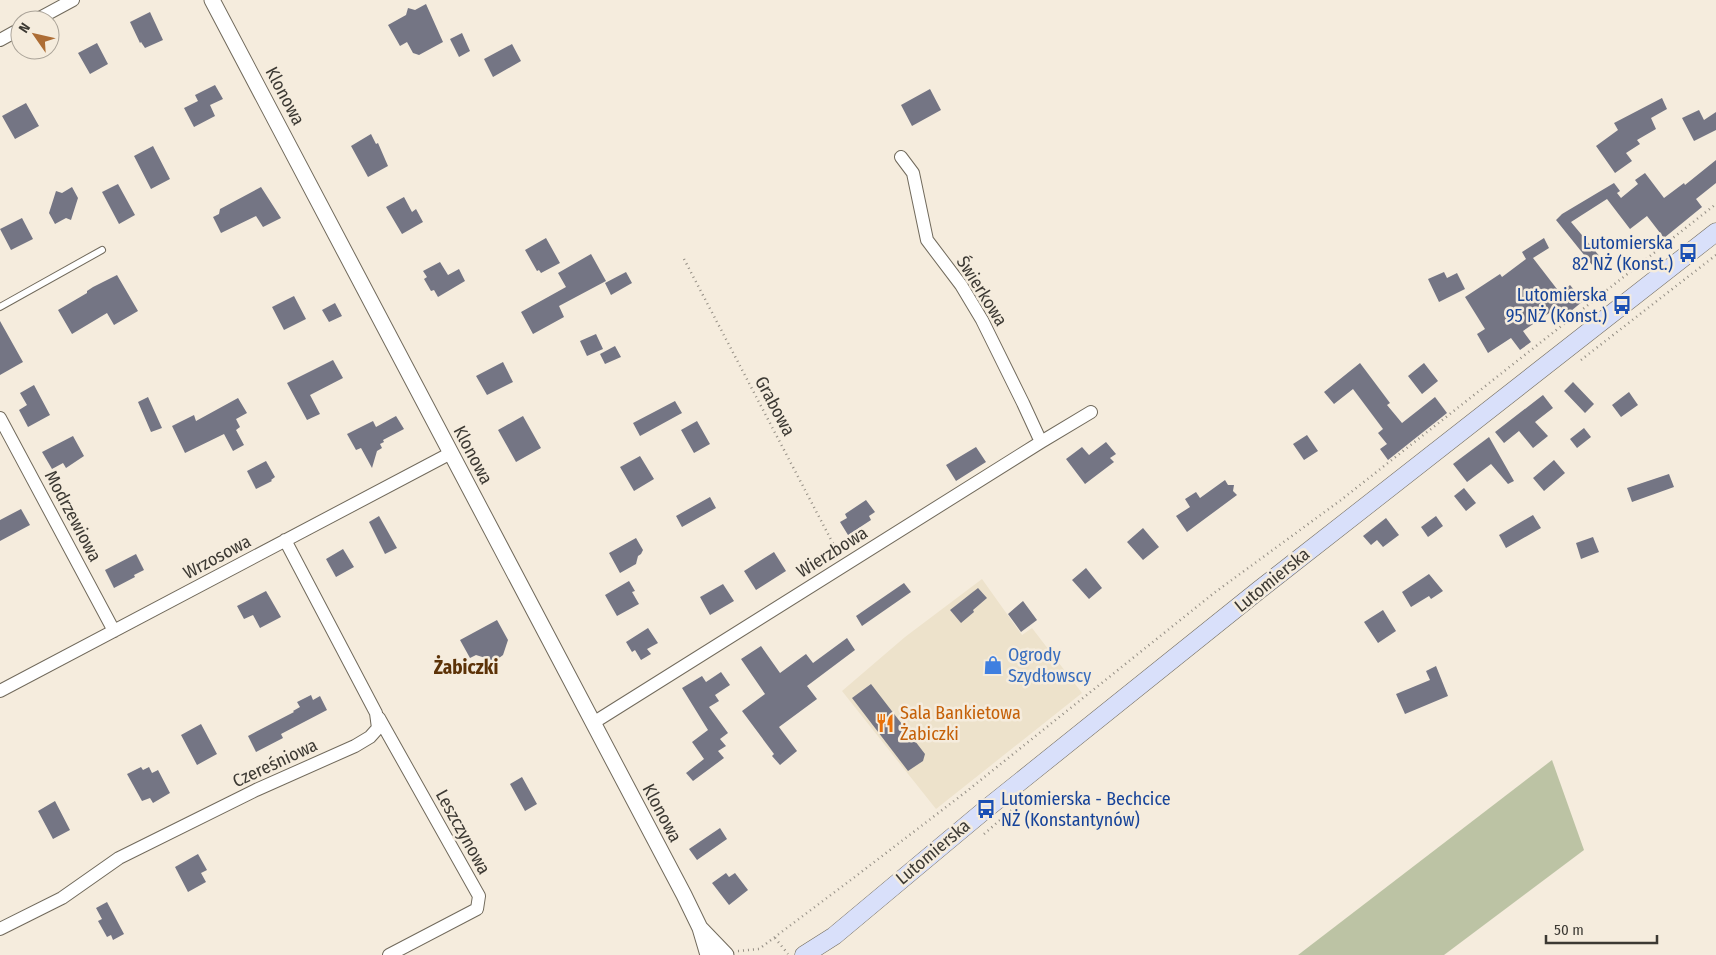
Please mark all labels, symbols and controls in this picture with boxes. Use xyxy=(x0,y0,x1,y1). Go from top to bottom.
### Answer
north arrow xyxy=(10,10,60,60)
text: N xyxy=(15,20,34,36)
street label: Klonowa xyxy=(261,63,310,129)
place label: Lutomierska 82 NŻ (Konst.) xyxy=(1572,232,1673,275)
bus stop icon: Lutomierska 82 NŻ (Konst.) xyxy=(1677,242,1699,264)
street label: Świerkowa xyxy=(952,252,1012,330)
place label: Lutomierska 95 NŻ (Konst.) xyxy=(1506,284,1607,327)
bus stop icon: Lutomierska 95 NŻ (Konst.) xyxy=(1611,294,1633,316)
street label: Grabowa xyxy=(750,372,800,440)
street label: Klonowa xyxy=(449,422,498,488)
street label: Modrzewiowa xyxy=(40,467,106,565)
street label: Wierzbowa xyxy=(792,522,872,582)
street label: Wrzosowa xyxy=(179,530,255,584)
street label: Lutomierska xyxy=(1230,543,1314,617)
place label: Ogrody Szydłowscy xyxy=(1008,644,1091,687)
shop icon: Ogrody Szydłowscy xyxy=(982,654,1004,676)
district label: Żabiczki xyxy=(434,655,498,679)
place label: Sala Bankietowa Żabiczki xyxy=(900,702,1021,745)
restaurant icon: Sala Bankietowa Żabiczki xyxy=(874,712,896,734)
street label: Czereśniowa xyxy=(229,734,321,792)
street label: Klonowa xyxy=(638,780,687,846)
street label: Leszczynowa xyxy=(431,786,495,878)
place label: Lutomierska - Bechcice NŻ (Konstantynów) xyxy=(1001,788,1171,831)
bus stop icon: Lutomierska - Bechcice NŻ (Konstantynów) xyxy=(975,798,997,820)
street label: Lutomierska xyxy=(891,814,975,889)
scale bar xyxy=(1546,912,1657,944)
text: 50 m xyxy=(1554,921,1584,939)

